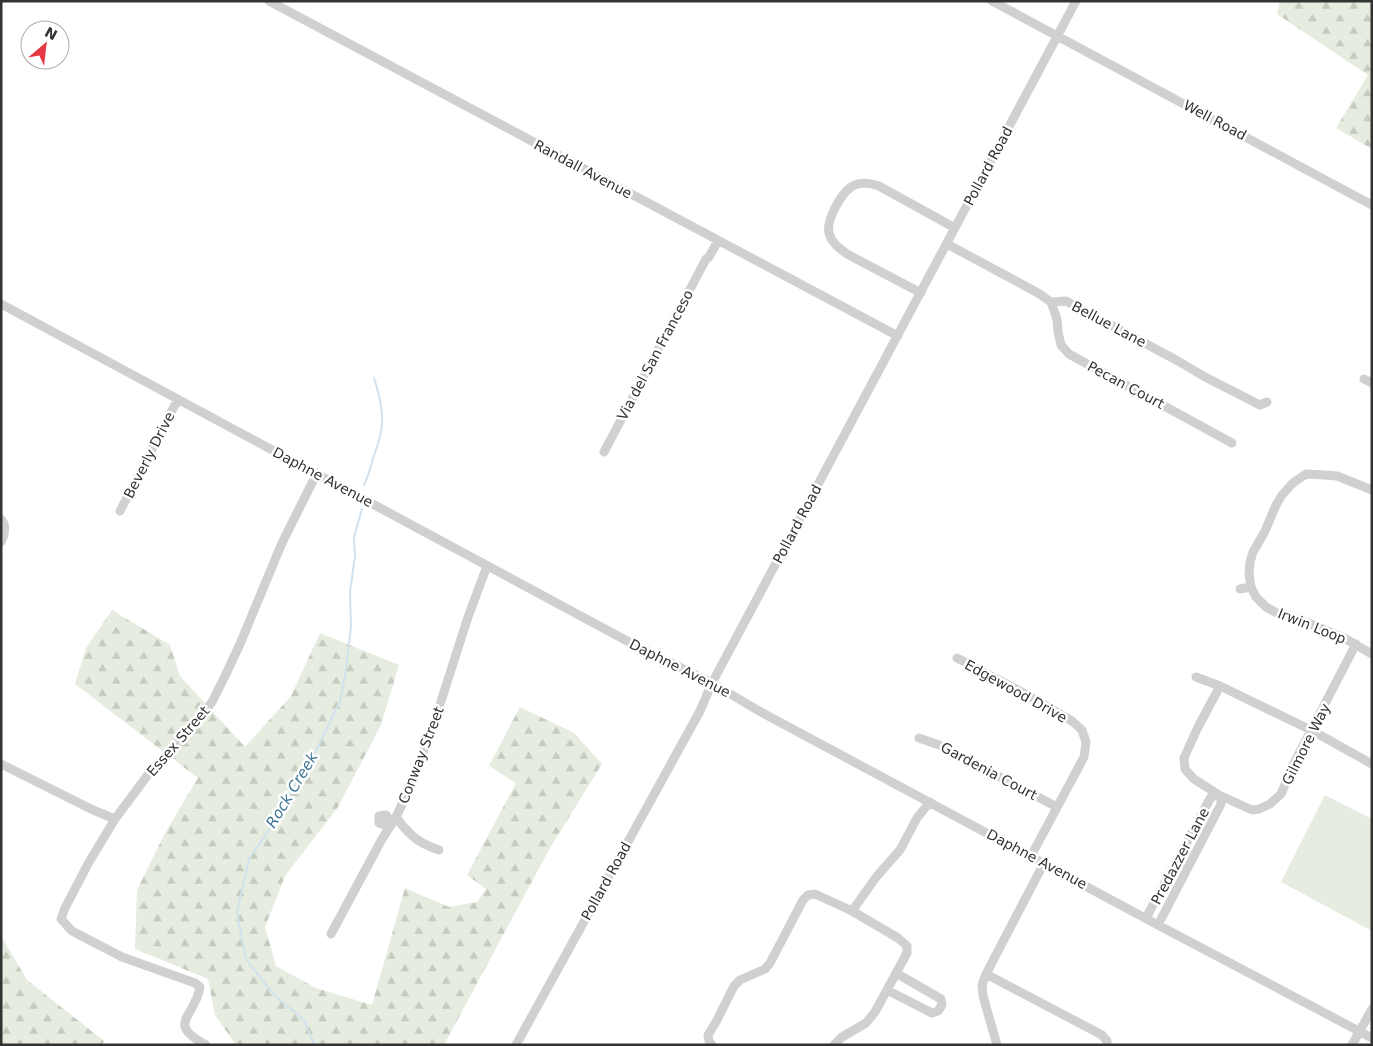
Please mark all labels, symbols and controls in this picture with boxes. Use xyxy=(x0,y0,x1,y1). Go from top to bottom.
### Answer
north arrow xyxy=(20,20,70,70)
text: N xyxy=(42,24,60,43)
street label: Well Road xyxy=(1181,97,1249,143)
street label: Pollard Road xyxy=(961,124,1015,208)
street label: Randall Avenue xyxy=(531,136,635,202)
street label: Via del San Franceso xyxy=(614,287,696,423)
street label: Bellue Lane xyxy=(1069,298,1149,350)
street label: Pecan Court xyxy=(1085,358,1168,412)
street label: Beverly Drive xyxy=(120,409,178,501)
street label: Daphne Avenue xyxy=(270,444,376,510)
street label: Pollard Road xyxy=(770,482,824,566)
street label: Irwin Loop xyxy=(1276,605,1349,647)
street label: Daphne Avenue xyxy=(627,636,733,700)
street label: Edgewood Drive xyxy=(962,656,1070,726)
street label: Gilmore Way xyxy=(1279,701,1333,787)
street label: Essex Street xyxy=(143,703,213,779)
street label: Conway Street xyxy=(395,704,447,806)
street label: Gardenia Court xyxy=(938,739,1040,803)
water label: Rock Creek xyxy=(262,748,322,831)
street label: Predazzer Lane xyxy=(1148,805,1212,907)
street label: Daphne Avenue xyxy=(984,826,1090,892)
street label: Pollard Road xyxy=(578,839,634,923)

